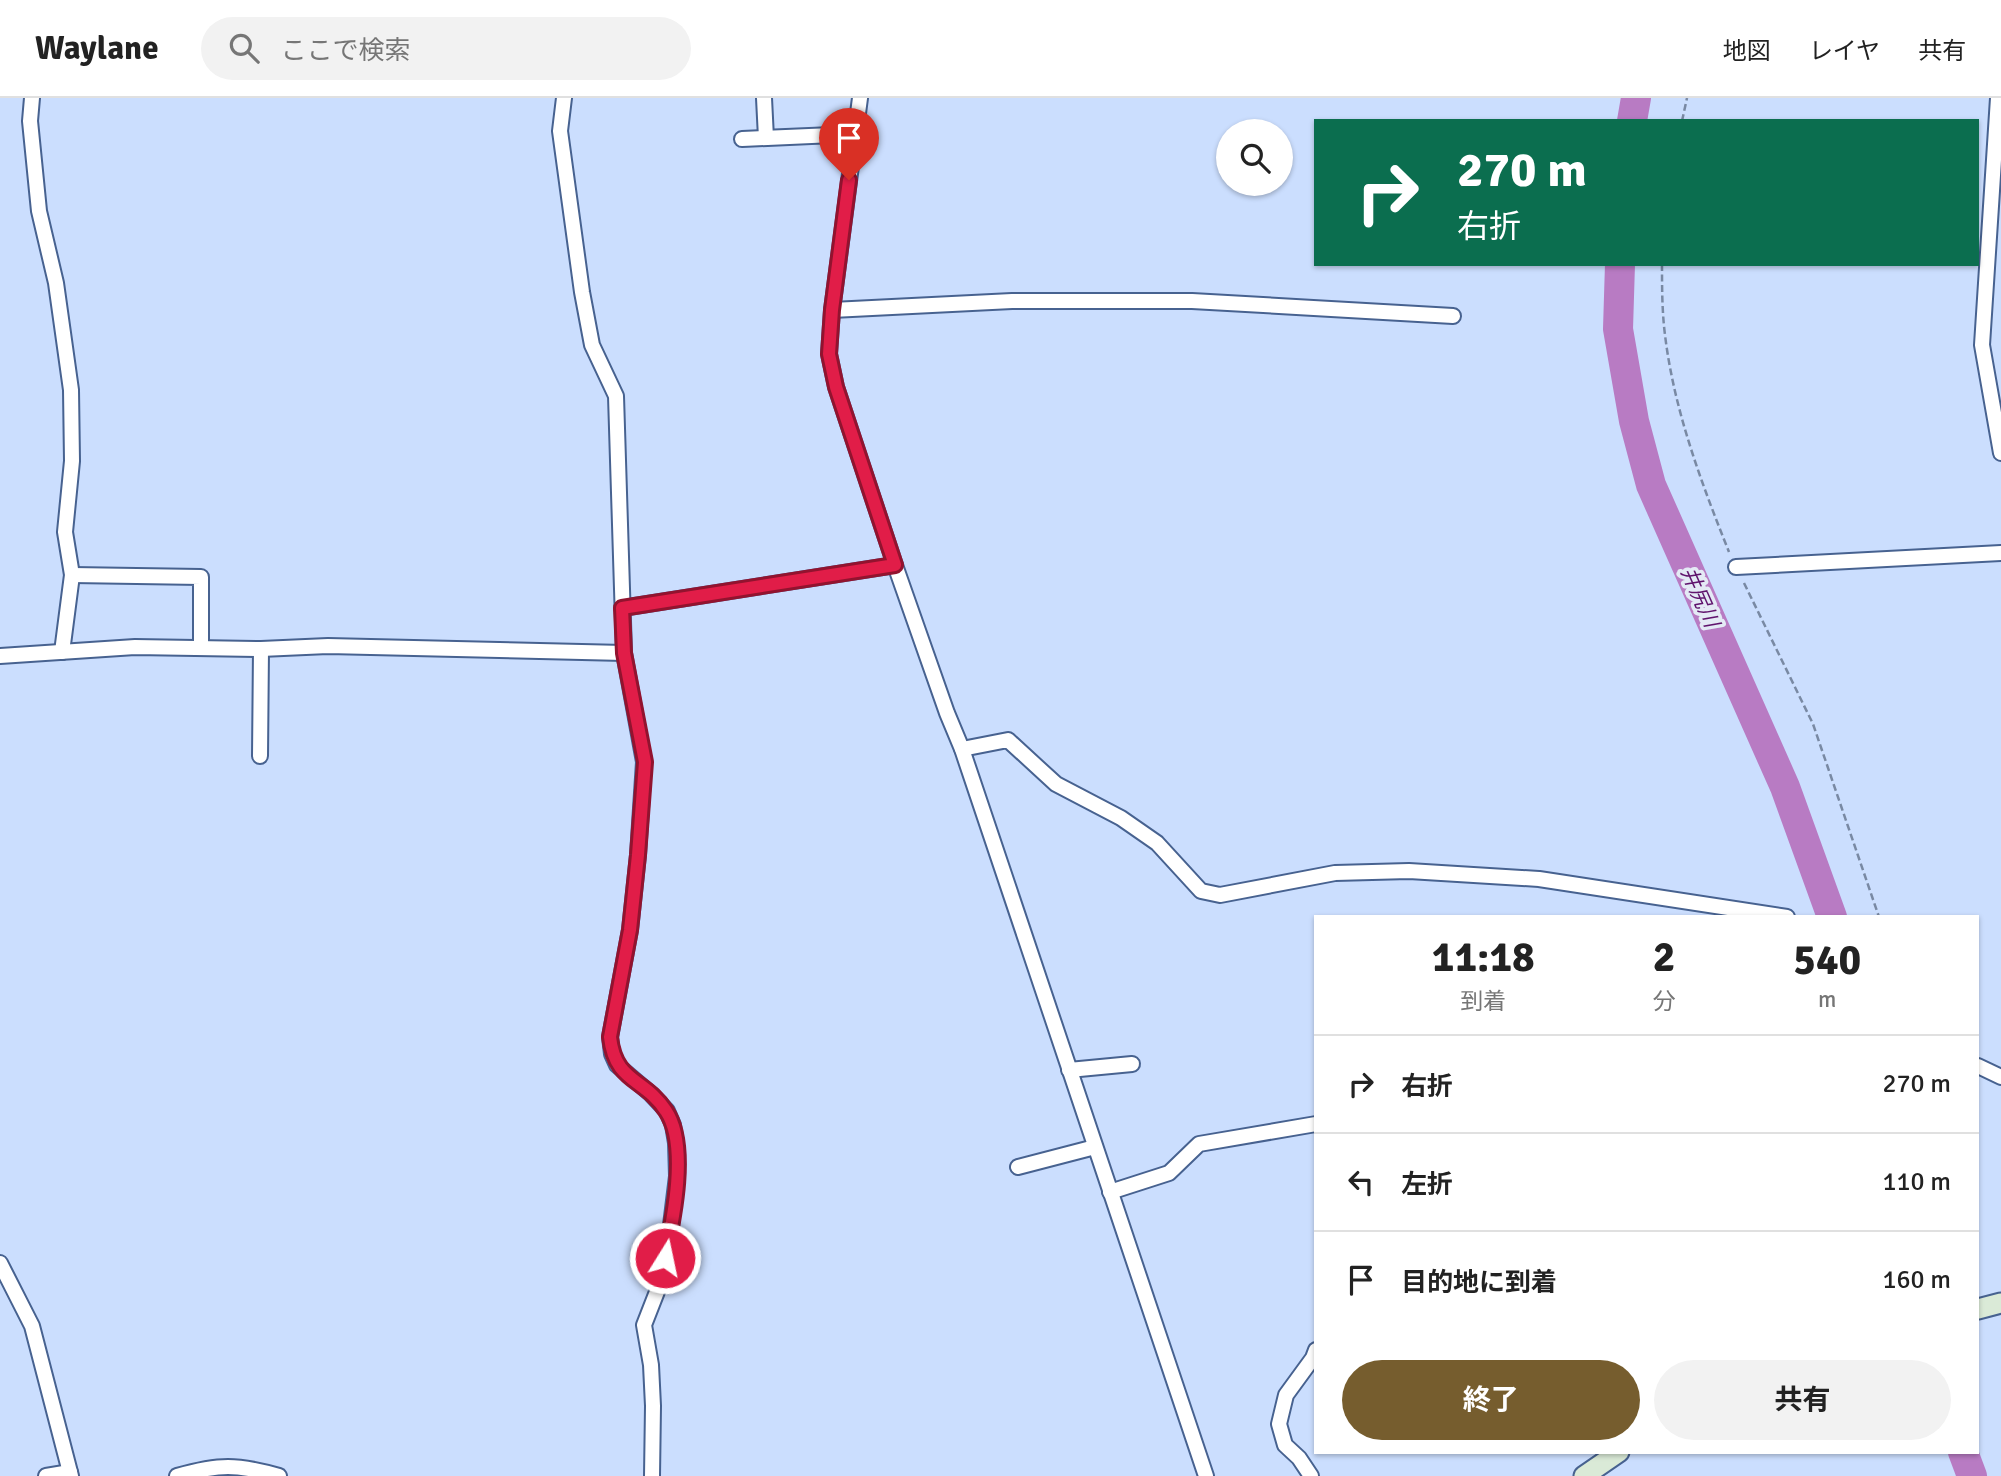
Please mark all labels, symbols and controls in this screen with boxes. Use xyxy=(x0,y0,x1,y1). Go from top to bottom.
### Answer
search box xyxy=(201,17,691,80)
text: Waylane xyxy=(35,28,159,69)
icon: search xyxy=(225,29,263,67)
text: ここで検索 xyxy=(281,35,411,67)
text: 地図 xyxy=(1723,36,1771,66)
text: レイヤ xyxy=(1809,36,1880,66)
text: 共有 xyxy=(1918,36,1966,66)
pin xyxy=(819,108,879,180)
icon: arrive xyxy=(830,119,868,157)
map controls xyxy=(1216,119,1293,196)
button: search xyxy=(1216,119,1293,196)
text: 270 m xyxy=(1457,140,1587,200)
icon: right xyxy=(1342,147,1433,238)
text: 右折 xyxy=(1457,207,1521,246)
water label: 井尻川 xyxy=(1675,563,1726,633)
text: 11:18 xyxy=(1432,932,1535,983)
text: 2 xyxy=(1653,932,1675,983)
text: 540 xyxy=(1793,935,1861,986)
text: m xyxy=(1818,985,1836,1014)
text: 到着 xyxy=(1460,987,1506,1016)
text: 分 xyxy=(1653,987,1676,1016)
icon: right xyxy=(1342,1065,1380,1103)
text: 270 m xyxy=(1882,1068,1951,1100)
text: 右折 xyxy=(1401,1071,1453,1103)
icon: left xyxy=(1342,1163,1380,1201)
text: 110 m xyxy=(1882,1166,1951,1198)
text: 左折 xyxy=(1401,1169,1453,1201)
position arrow xyxy=(628,1221,702,1295)
icon: arrive xyxy=(1342,1261,1380,1299)
text: 160 m xyxy=(1882,1264,1951,1296)
text: 目的地に到着 xyxy=(1401,1267,1557,1299)
button: 終了 xyxy=(1342,1360,1640,1440)
button: 共有 xyxy=(1654,1360,1951,1440)

